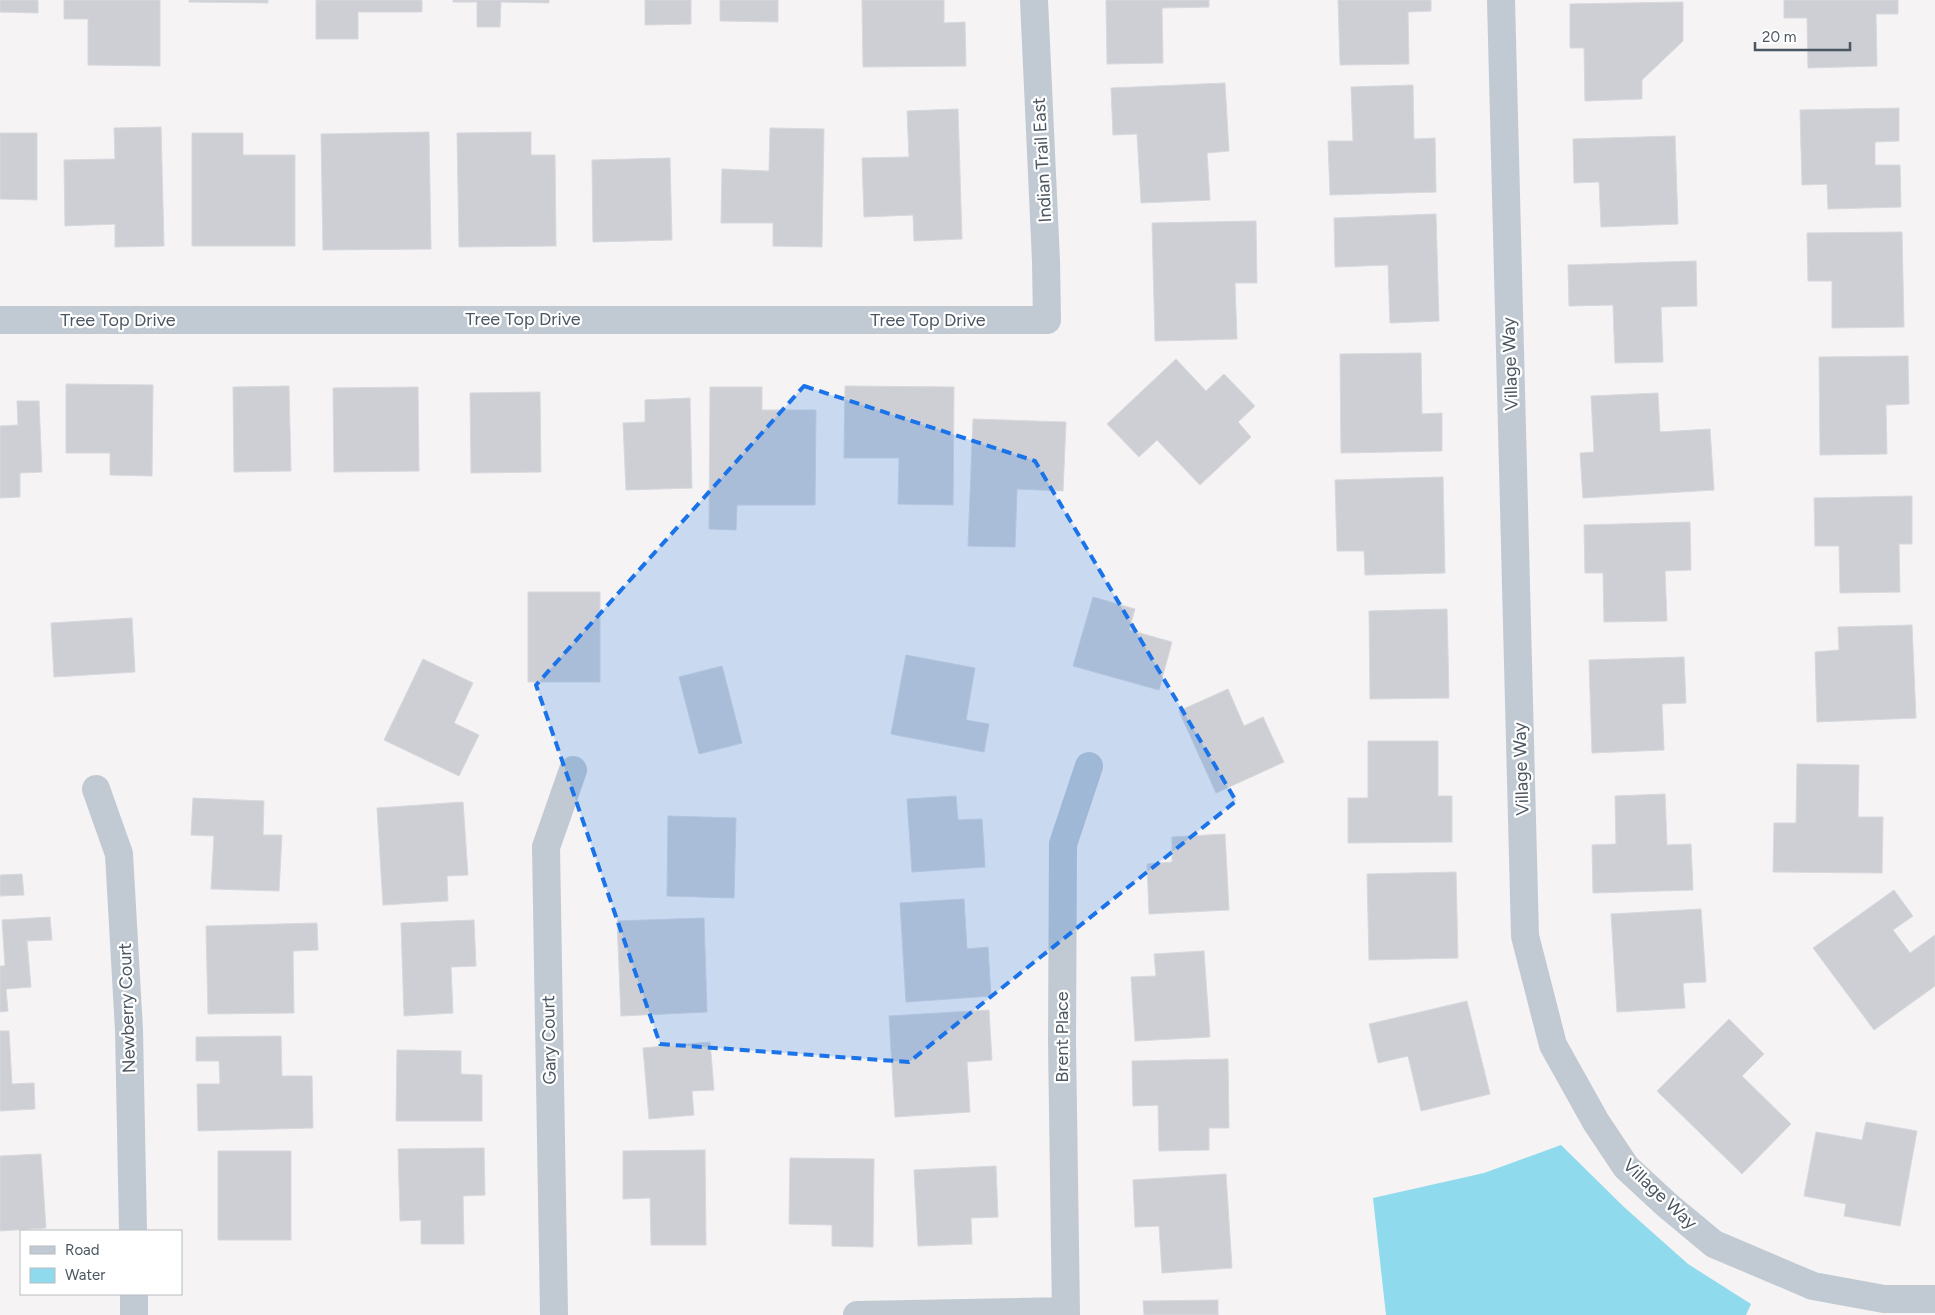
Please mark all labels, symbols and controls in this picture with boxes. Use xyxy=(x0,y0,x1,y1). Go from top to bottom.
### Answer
scale bar xyxy=(1755,20,1850,52)
text: 20 m xyxy=(1762,28,1796,46)
street label: Indian Trail East xyxy=(1028,97,1056,223)
street label: Tree Top Drive xyxy=(465,308,581,330)
street label: Tree Top Drive xyxy=(60,309,176,331)
street label: Tree Top Drive xyxy=(870,309,986,331)
street label: Village Way xyxy=(1497,316,1523,411)
street label: Village Way xyxy=(1508,721,1534,816)
street label: Newberry Court xyxy=(114,942,140,1074)
street label: Brent Place xyxy=(1051,991,1073,1083)
street label: Gary Court xyxy=(537,995,561,1085)
street label: Village Way xyxy=(1618,1154,1702,1234)
legend xyxy=(20,1230,182,1295)
text: Road xyxy=(65,1241,100,1259)
text: Water xyxy=(65,1266,105,1284)

